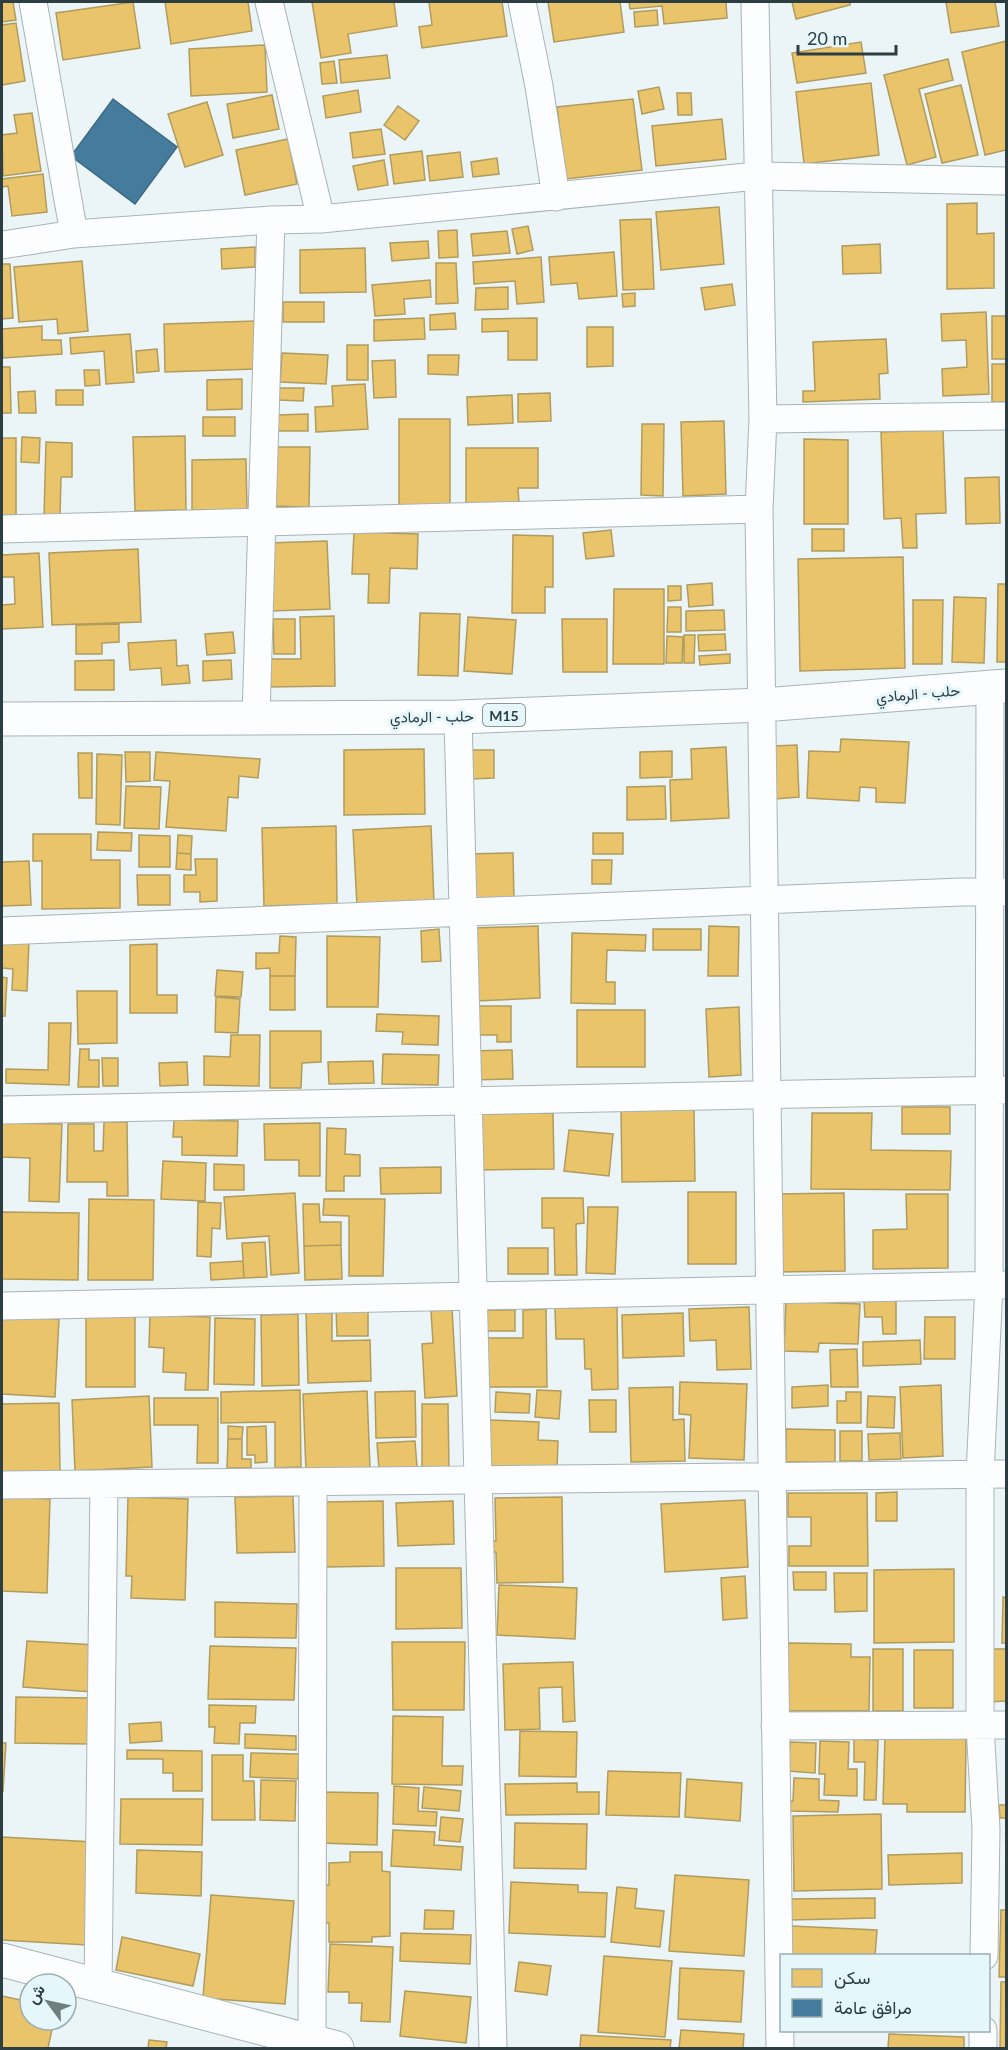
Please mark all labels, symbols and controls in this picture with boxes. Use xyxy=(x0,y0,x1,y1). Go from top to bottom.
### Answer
scale bar xyxy=(798,18,896,56)
text: 20 m xyxy=(807,27,847,49)
street label: حلب - الرمادي xyxy=(875,680,961,711)
road number: M15 xyxy=(483,704,525,726)
street label: حلب - الرمادي xyxy=(390,706,474,731)
legend xyxy=(780,1954,990,2032)
text: سكن xyxy=(834,1966,870,1989)
north arrow xyxy=(18,1972,78,2032)
text: ش xyxy=(22,1980,49,2007)
text: مرافق عامة xyxy=(834,1996,912,2019)

